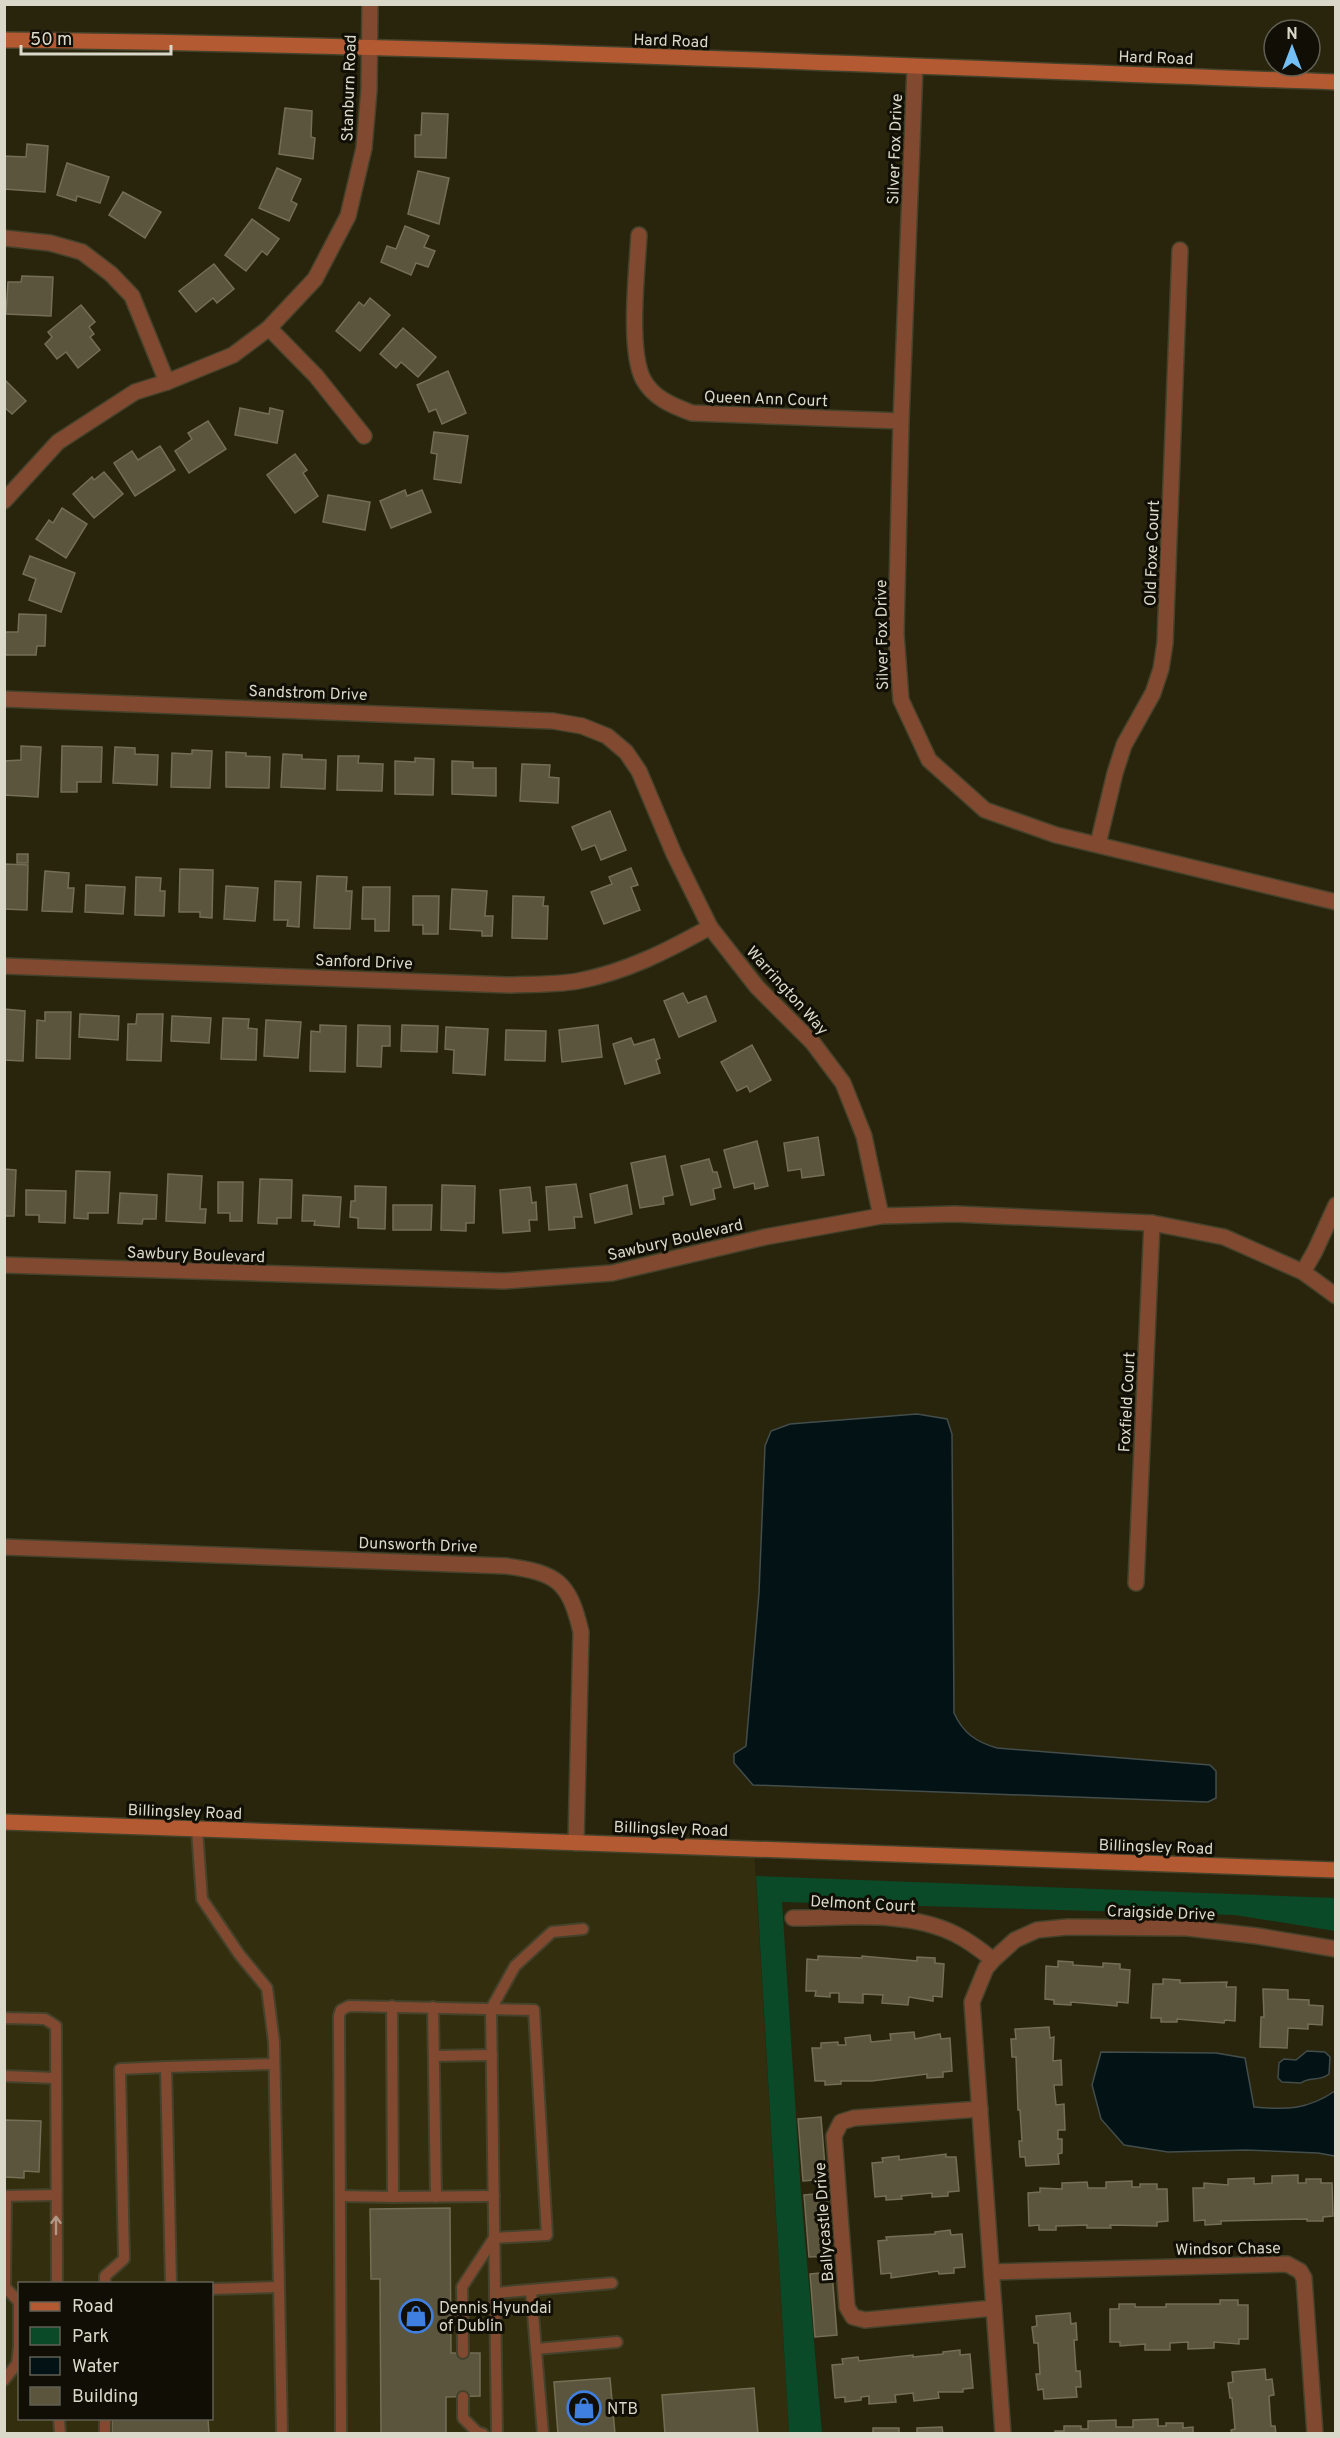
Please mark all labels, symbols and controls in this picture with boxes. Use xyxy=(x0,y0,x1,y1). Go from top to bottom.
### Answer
scale bar xyxy=(21,18,171,56)
north arrow xyxy=(1262,18,1322,78)
text: N xyxy=(1286,25,1298,45)
text: 50 m xyxy=(30,29,72,52)
street label: Hard Road xyxy=(633,31,709,53)
street label: Stanburn Road xyxy=(338,34,362,142)
street label: Hard Road xyxy=(1118,48,1194,70)
street label: Silver Fox Drive xyxy=(884,93,908,205)
street label: Queen Ann Court xyxy=(703,388,828,412)
street label: Old Foxe Court xyxy=(1141,500,1165,606)
street label: Silver Fox Drive xyxy=(872,579,894,691)
street label: Sandstrom Drive xyxy=(248,682,368,706)
street label: Warrington Way xyxy=(741,943,832,1040)
street label: Sanford Drive xyxy=(315,951,413,975)
street label: Sawbury Boulevard xyxy=(606,1216,745,1266)
street label: Sawbury Boulevard xyxy=(126,1244,265,1268)
street label: Foxfield Court xyxy=(1115,1351,1141,1453)
street label: Dunsworth Drive xyxy=(358,1534,478,1558)
street label: Billingsley Road xyxy=(127,1801,243,1825)
street label: Billingsley Road xyxy=(613,1818,729,1842)
street label: Billingsley Road xyxy=(1098,1836,1214,1860)
street label: Delmont Court xyxy=(810,1892,916,1918)
street label: Craigside Drive xyxy=(1106,1902,1216,1926)
street label: Ballycastle Drive xyxy=(811,2161,839,2282)
one-way arrow xyxy=(50,2216,62,2236)
street label: Windsor Chase xyxy=(1175,2239,1281,2261)
legend xyxy=(18,2282,213,2420)
text: Road xyxy=(72,2296,114,2319)
shop icon: Dennis Hyundai of Dublin xyxy=(398,2298,434,2334)
place label: Dennis Hyundai of Dublin xyxy=(439,2299,552,2337)
text: Park xyxy=(72,2326,109,2349)
text: Water xyxy=(72,2356,119,2379)
text: Building xyxy=(72,2386,138,2409)
shop icon: NTB xyxy=(566,2390,602,2426)
place label: NTB xyxy=(607,2400,638,2420)

